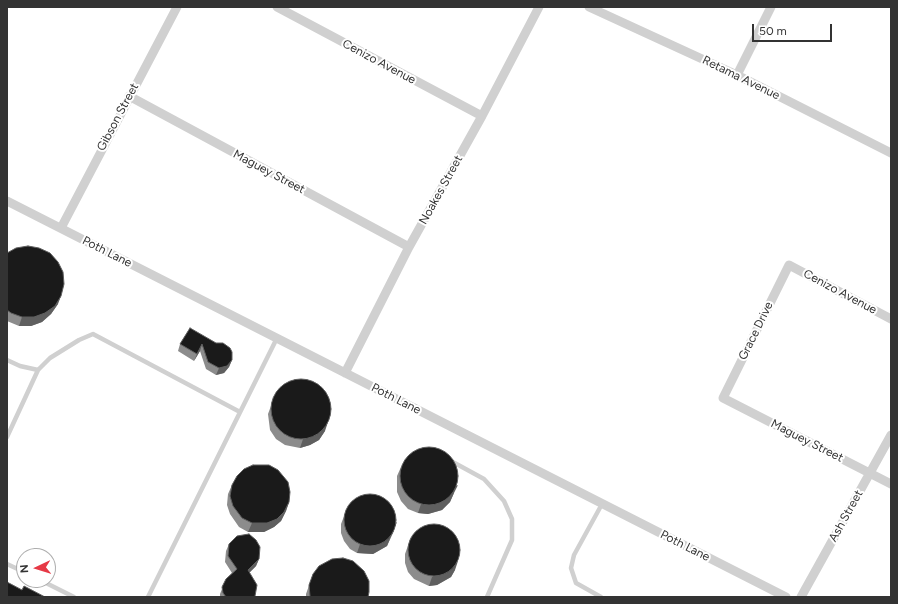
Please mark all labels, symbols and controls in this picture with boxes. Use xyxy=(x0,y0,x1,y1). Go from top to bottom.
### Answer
scale bar xyxy=(754,16,834,42)
text: 50 m xyxy=(759,24,787,38)
street label: Cenizo Avenue xyxy=(340,37,418,87)
street label: Retama Avenue xyxy=(700,53,782,103)
street label: Gibson Street xyxy=(94,81,142,153)
street label: Maguey Street xyxy=(231,147,307,197)
street label: Noakes Street xyxy=(416,153,466,227)
street label: Poth Lane xyxy=(80,233,134,271)
street label: Cenizo Avenue xyxy=(801,267,879,317)
street label: Grace Drive xyxy=(736,300,776,362)
street label: Poth Lane xyxy=(369,380,423,418)
street label: Maguey Street xyxy=(768,417,846,465)
street label: Ash Street xyxy=(826,488,866,544)
street label: Poth Lane xyxy=(658,527,712,565)
north arrow xyxy=(16,548,56,588)
text: N xyxy=(18,564,31,574)

